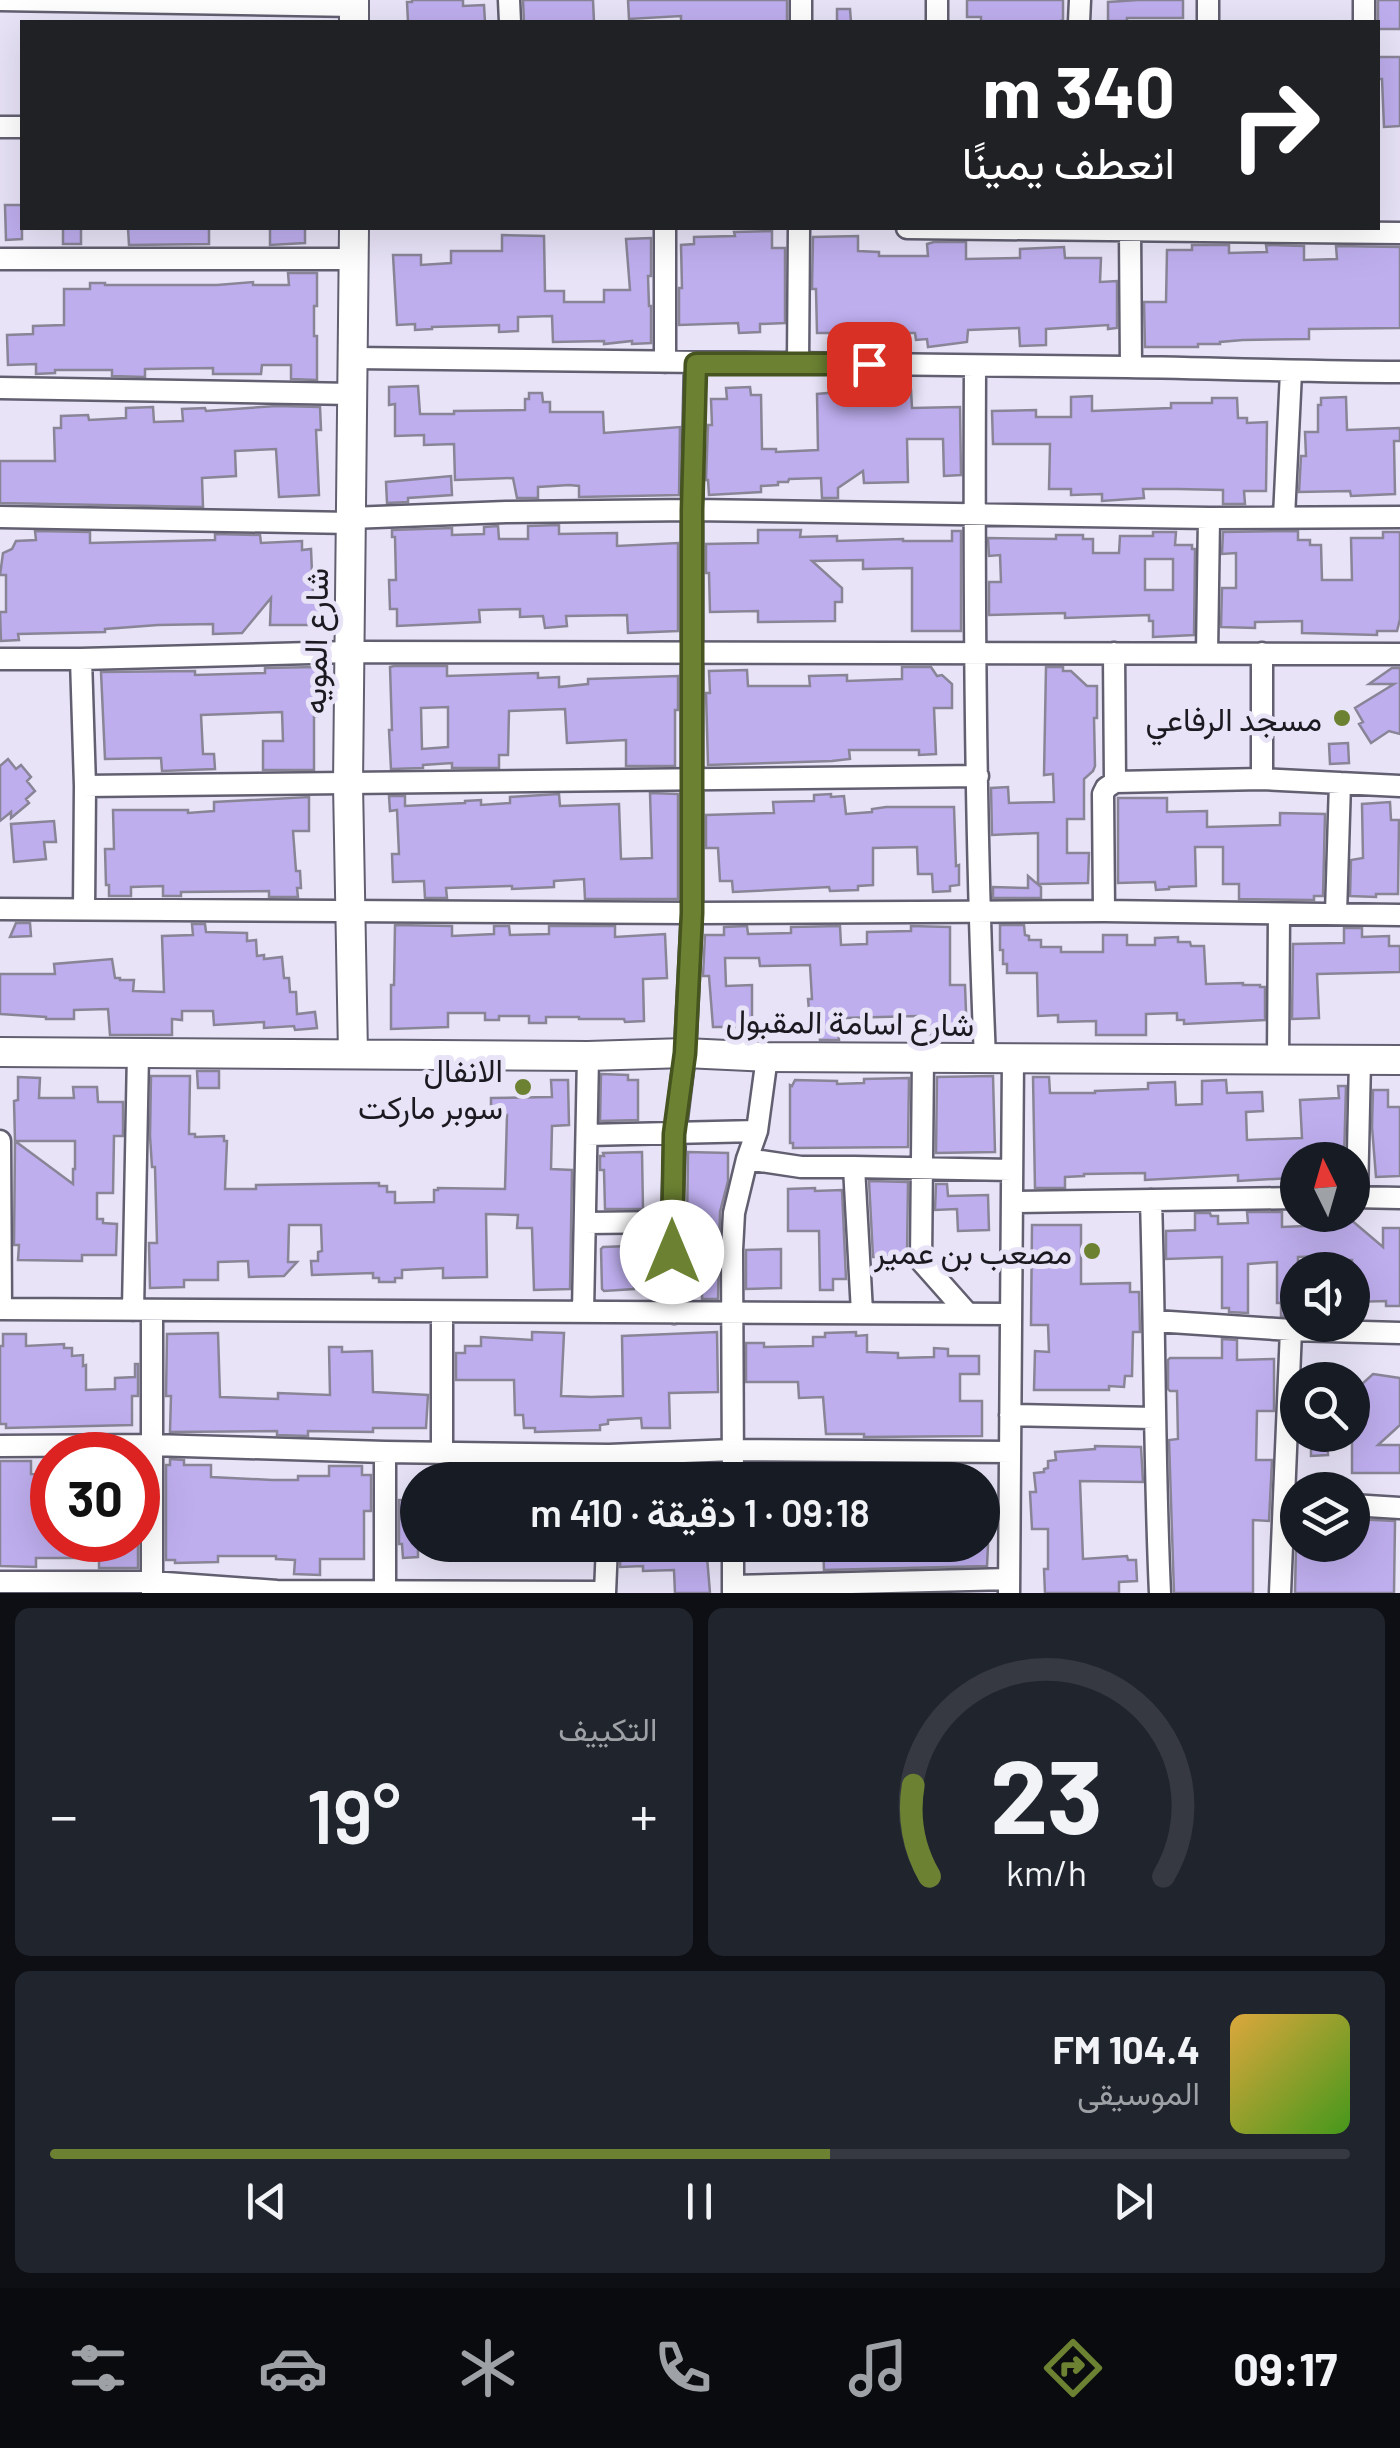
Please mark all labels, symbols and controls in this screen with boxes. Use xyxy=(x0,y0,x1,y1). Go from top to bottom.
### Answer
text: 340 m xyxy=(982,48,1175,132)
icon: right xyxy=(1210,60,1340,190)
text: انعطف يمينًا xyxy=(962,134,1175,188)
pin xyxy=(827,322,912,407)
icon: arrive xyxy=(842,337,897,392)
street label: شارع المويه xyxy=(294,567,339,715)
place label: مسجد الرفاعي xyxy=(1145,699,1322,746)
marker: مسجد الرفاعي xyxy=(1331,707,1353,729)
street label: شارع اسامة المقبول xyxy=(725,1000,975,1047)
place label: الانفال سوبر ماركت xyxy=(358,1050,503,1128)
marker: الانفال سوبر ماركت xyxy=(512,1076,534,1098)
north arrow xyxy=(1280,1142,1370,1232)
map controls xyxy=(1280,1142,1370,1562)
position arrow xyxy=(620,1200,724,1304)
place label: مصعب بن عمير xyxy=(873,1232,1072,1273)
marker: مصعب بن عمير xyxy=(1081,1240,1103,1262)
button: sound xyxy=(1280,1252,1370,1342)
button: search xyxy=(1280,1362,1370,1452)
speed limit sign: 30 xyxy=(30,1432,160,1562)
button: layers xyxy=(1280,1472,1370,1562)
text: 09:18 · 1 دقيقة · 410 m xyxy=(530,1489,870,1535)
text: التكييف xyxy=(558,1709,658,1747)
text: 23 xyxy=(990,1730,1103,1855)
text: 19° xyxy=(307,1769,401,1859)
text: − xyxy=(50,1781,78,1847)
text: + xyxy=(630,1781,657,1847)
text: km/h xyxy=(1006,1850,1087,1893)
text: 104.4 FM xyxy=(1053,2026,1200,2072)
text: الموسيقى xyxy=(1077,2073,1200,2111)
icon: previous xyxy=(239,2174,294,2229)
icon: pause xyxy=(672,2174,727,2229)
icon: next xyxy=(1106,2174,1161,2229)
icon: filters xyxy=(63,2333,133,2403)
icon: car xyxy=(258,2333,328,2403)
icon: climate xyxy=(453,2333,523,2403)
icon: phone xyxy=(648,2333,718,2403)
icon: music xyxy=(843,2333,913,2403)
icon: directions xyxy=(1038,2333,1108,2403)
text: 09:17 xyxy=(1233,2341,1337,2395)

